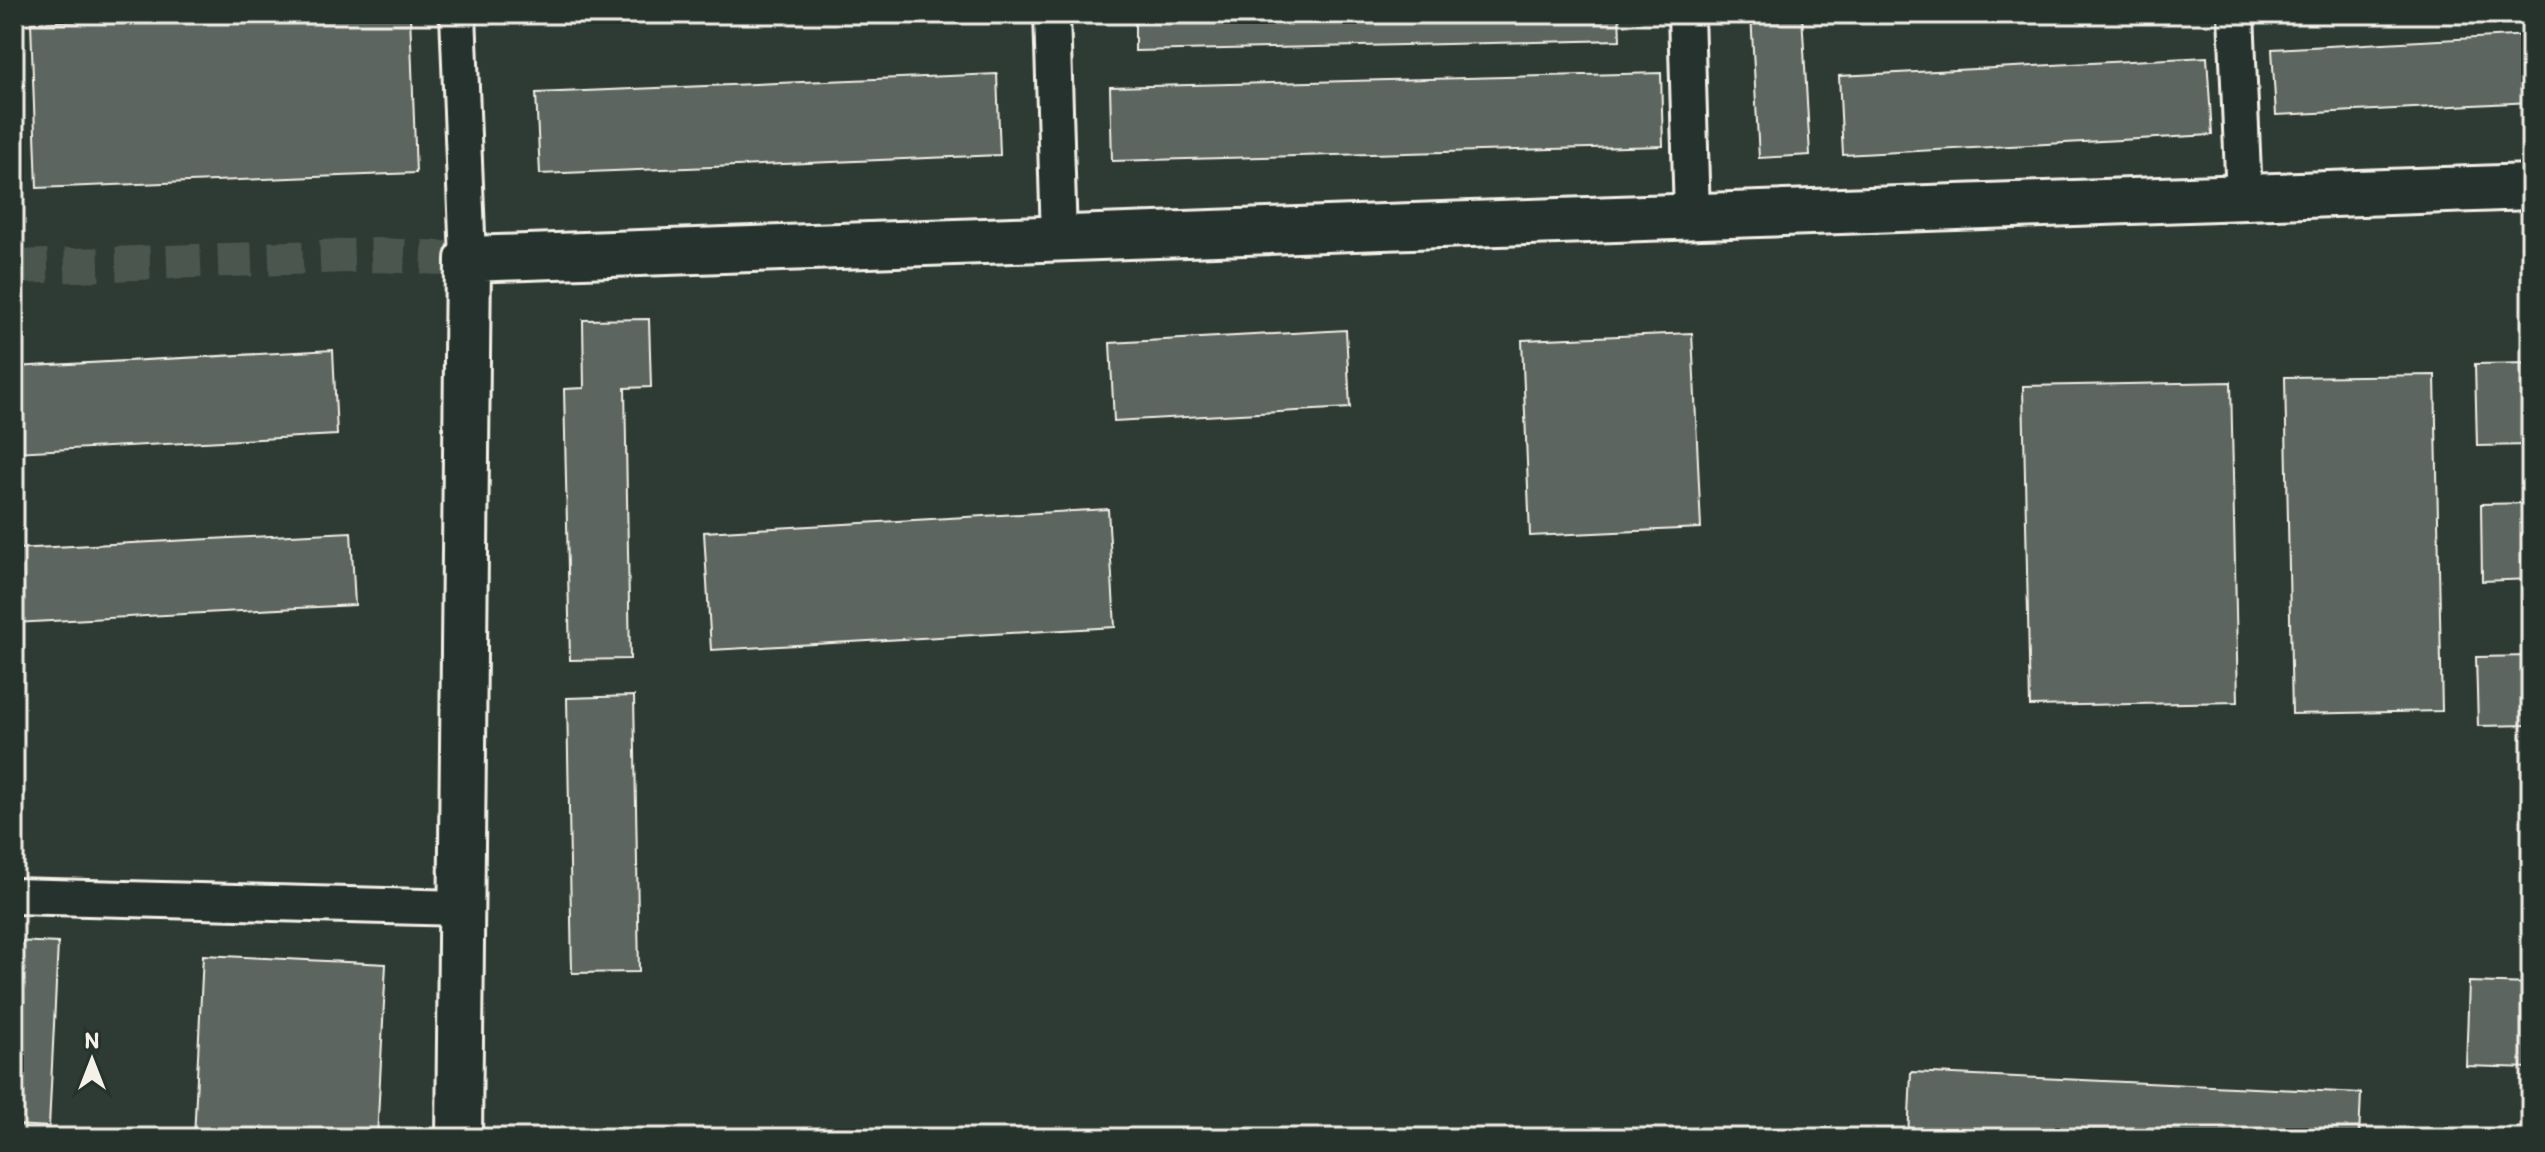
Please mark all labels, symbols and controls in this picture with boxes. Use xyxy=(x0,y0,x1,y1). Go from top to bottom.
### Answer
north arrow xyxy=(52,1020,132,1100)
text: N xyxy=(85,1027,99,1054)

